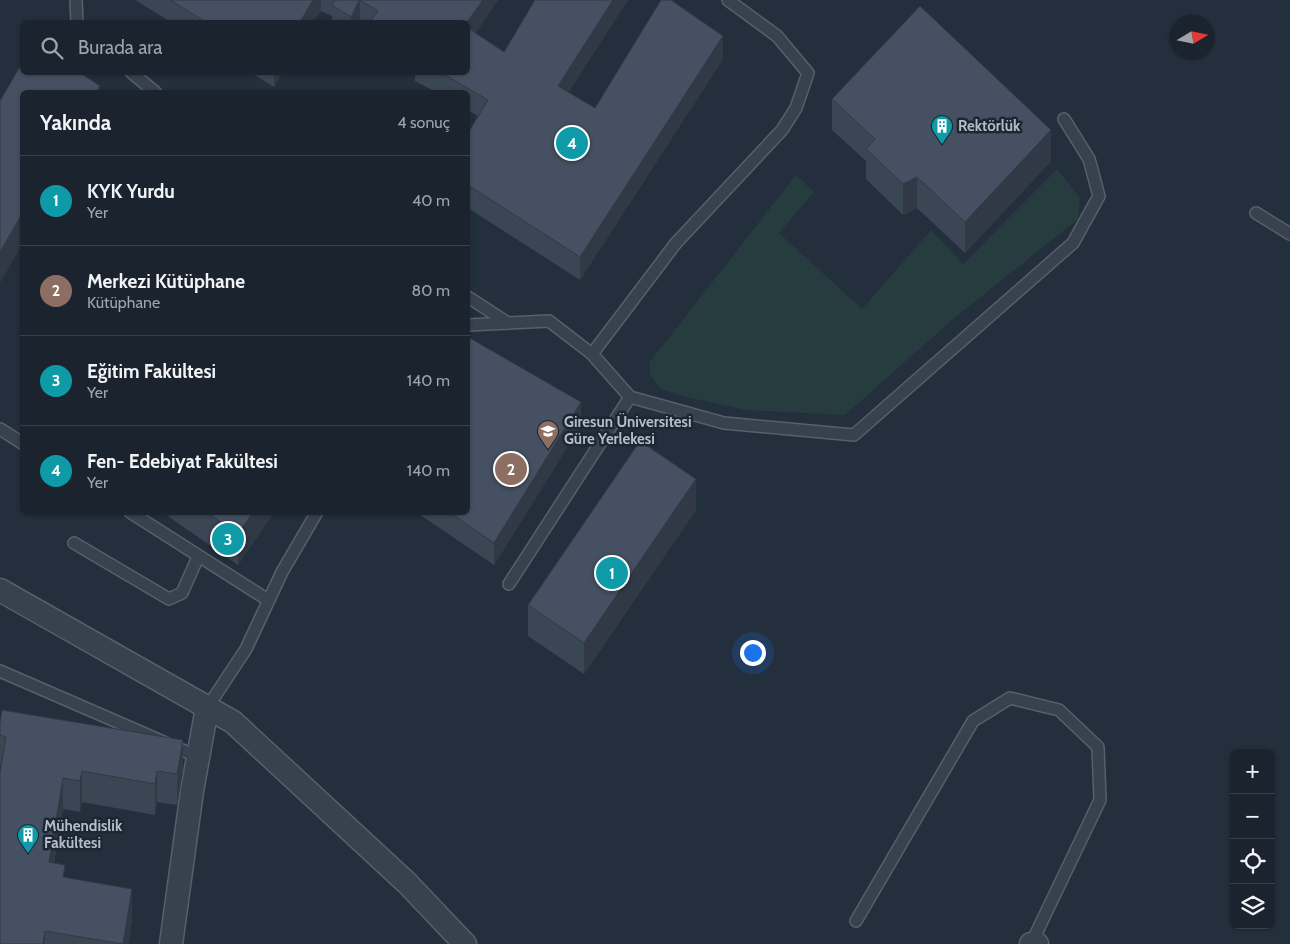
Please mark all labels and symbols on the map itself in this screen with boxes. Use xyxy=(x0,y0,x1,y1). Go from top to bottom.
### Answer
north arrow xyxy=(1170,15,1215,60)
building icon: Rektörlük xyxy=(930,114,954,145)
place label: Rektörlük xyxy=(958,117,1021,135)
pin: 4 xyxy=(556,124,588,162)
place label: Giresun Üniversitesi Güre Yerlekesi xyxy=(564,412,692,448)
school or university icon: Giresun Üniversitesi Güre Yerlekesi xyxy=(536,419,560,450)
pin: 2 xyxy=(495,450,527,488)
pin: 3 xyxy=(212,520,244,558)
pin: 1 xyxy=(596,554,628,592)
your location xyxy=(740,640,766,666)
place label: Mühendislik Fakültesi xyxy=(44,817,123,852)
building icon: Mühendislik Fakültesi xyxy=(16,823,40,854)

